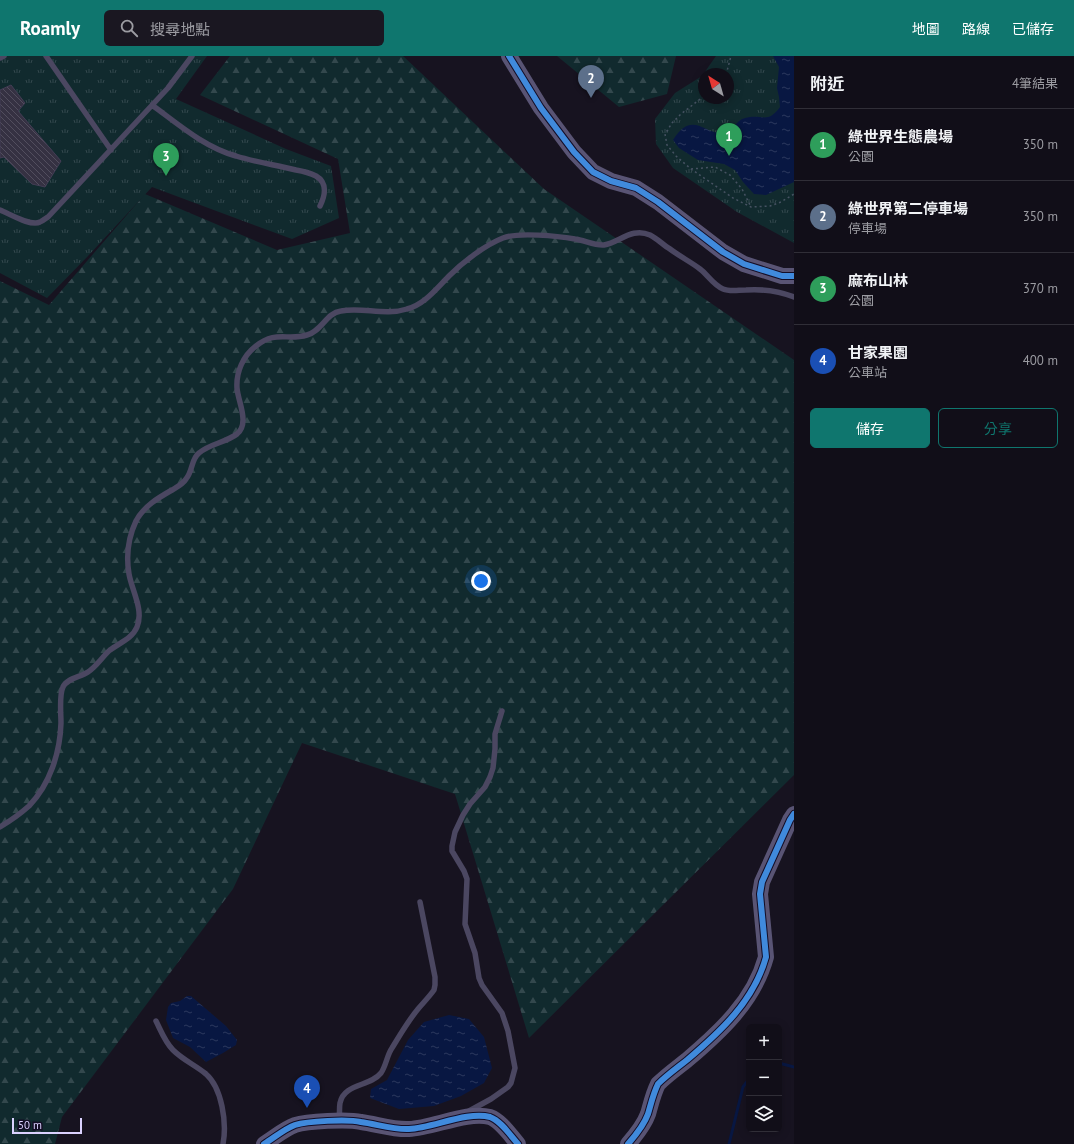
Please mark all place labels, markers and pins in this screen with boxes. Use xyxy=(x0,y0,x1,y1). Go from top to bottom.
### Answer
pin: 2 xyxy=(578,65,604,98)
pin: 1 xyxy=(716,123,742,156)
pin: 3 xyxy=(153,143,179,176)
pin: 4 xyxy=(294,1075,320,1108)

